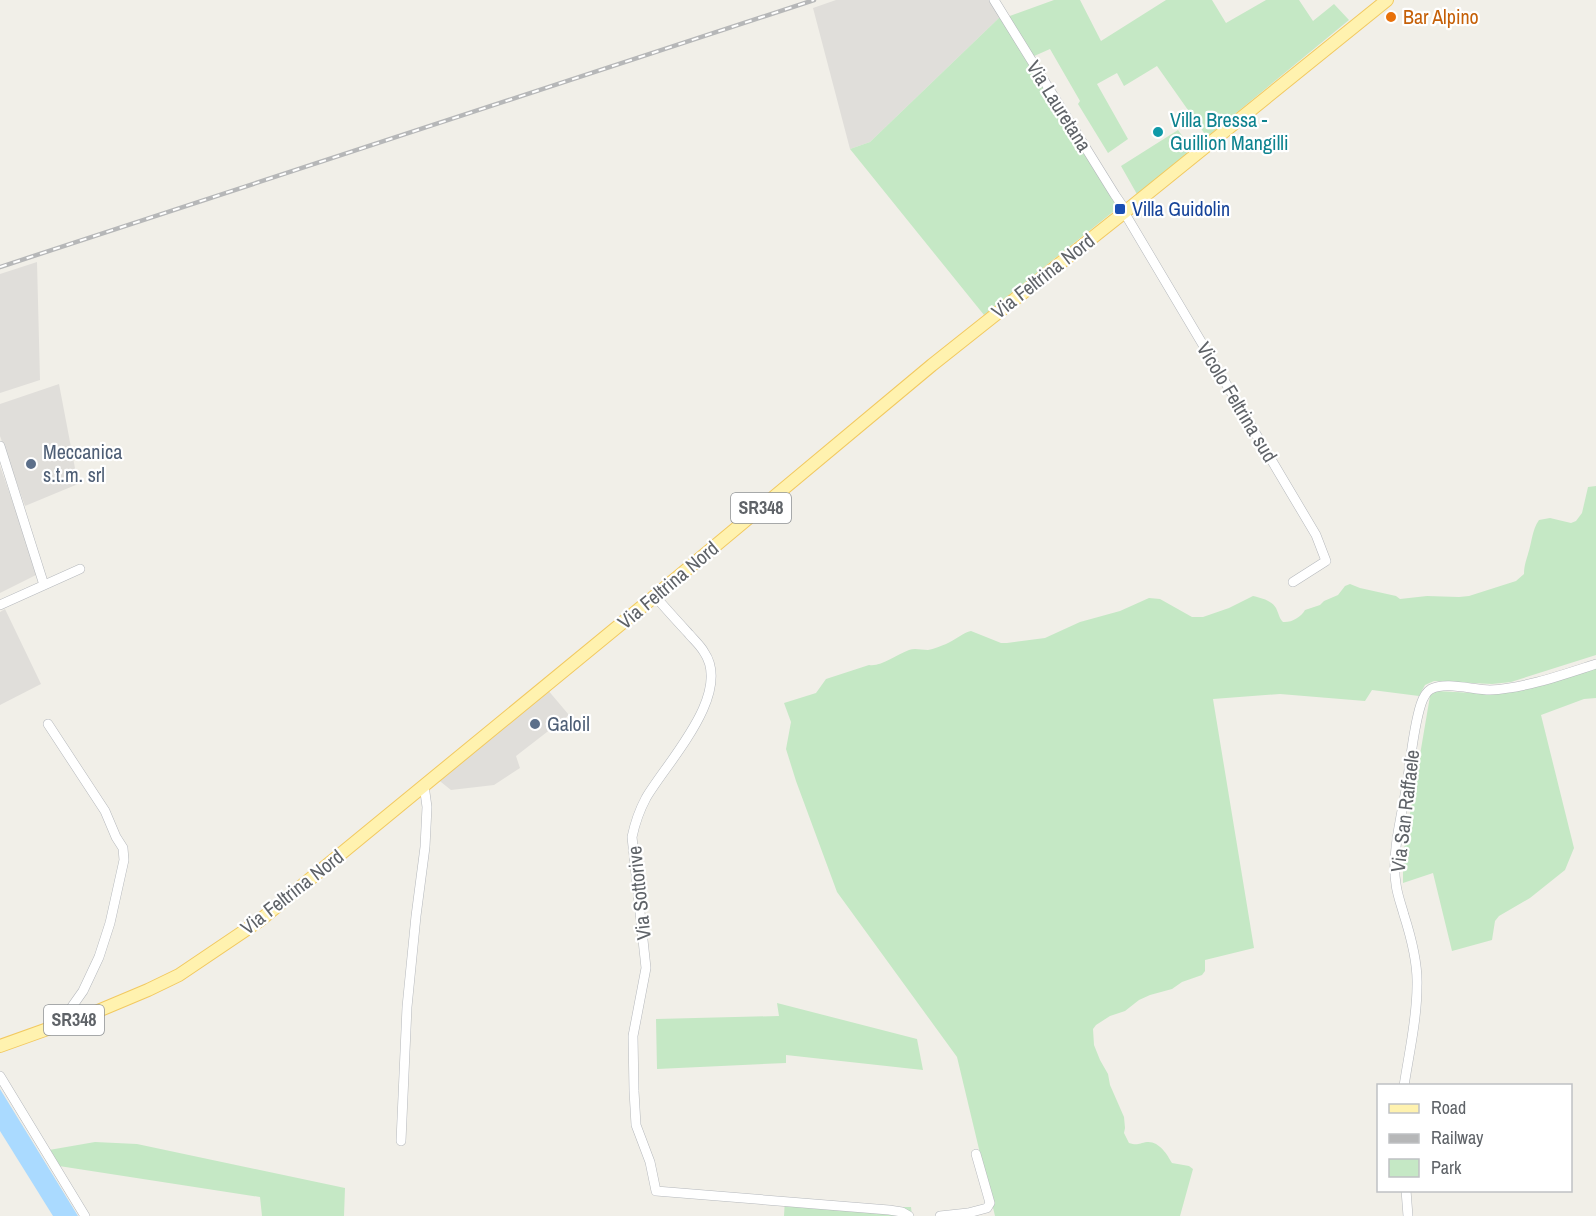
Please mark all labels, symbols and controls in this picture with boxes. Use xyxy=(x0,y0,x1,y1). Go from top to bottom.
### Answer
place label: Bar Alpino xyxy=(1403,3,1479,30)
marker: Bar Alpino xyxy=(1384,10,1398,24)
street label: Via Lauretana xyxy=(1021,55,1098,156)
place label: Villa Bressa - Guillion Mangilli xyxy=(1170,106,1289,156)
marker: Villa Bressa - Guillion Mangilli xyxy=(1151,125,1165,139)
place label: Villa Guidolin xyxy=(1132,195,1230,222)
marker: Villa Guidolin xyxy=(1113,202,1127,216)
street label: Via Feltrina Nord xyxy=(986,227,1100,324)
street label: Vicolo Feltrina sud xyxy=(1191,337,1284,467)
place label: Meccanica s.t.m. srl xyxy=(43,438,122,488)
marker: Meccanica s.t.m. srl xyxy=(24,457,38,471)
road number: SR348 xyxy=(731,493,791,523)
street label: Via Feltrina Nord xyxy=(612,534,724,635)
place label: Galoil xyxy=(547,710,590,737)
marker: Galoil xyxy=(528,717,542,731)
street label: Via San Raffaele xyxy=(1384,748,1425,874)
street label: Via Feltrina Nord xyxy=(235,843,349,940)
street label: Via Sottorive xyxy=(620,845,657,941)
road number: SR348 xyxy=(44,1005,104,1035)
legend xyxy=(1377,1084,1572,1192)
text: Road xyxy=(1431,1095,1466,1120)
text: Railway xyxy=(1431,1125,1484,1150)
text: Park xyxy=(1431,1155,1462,1180)

